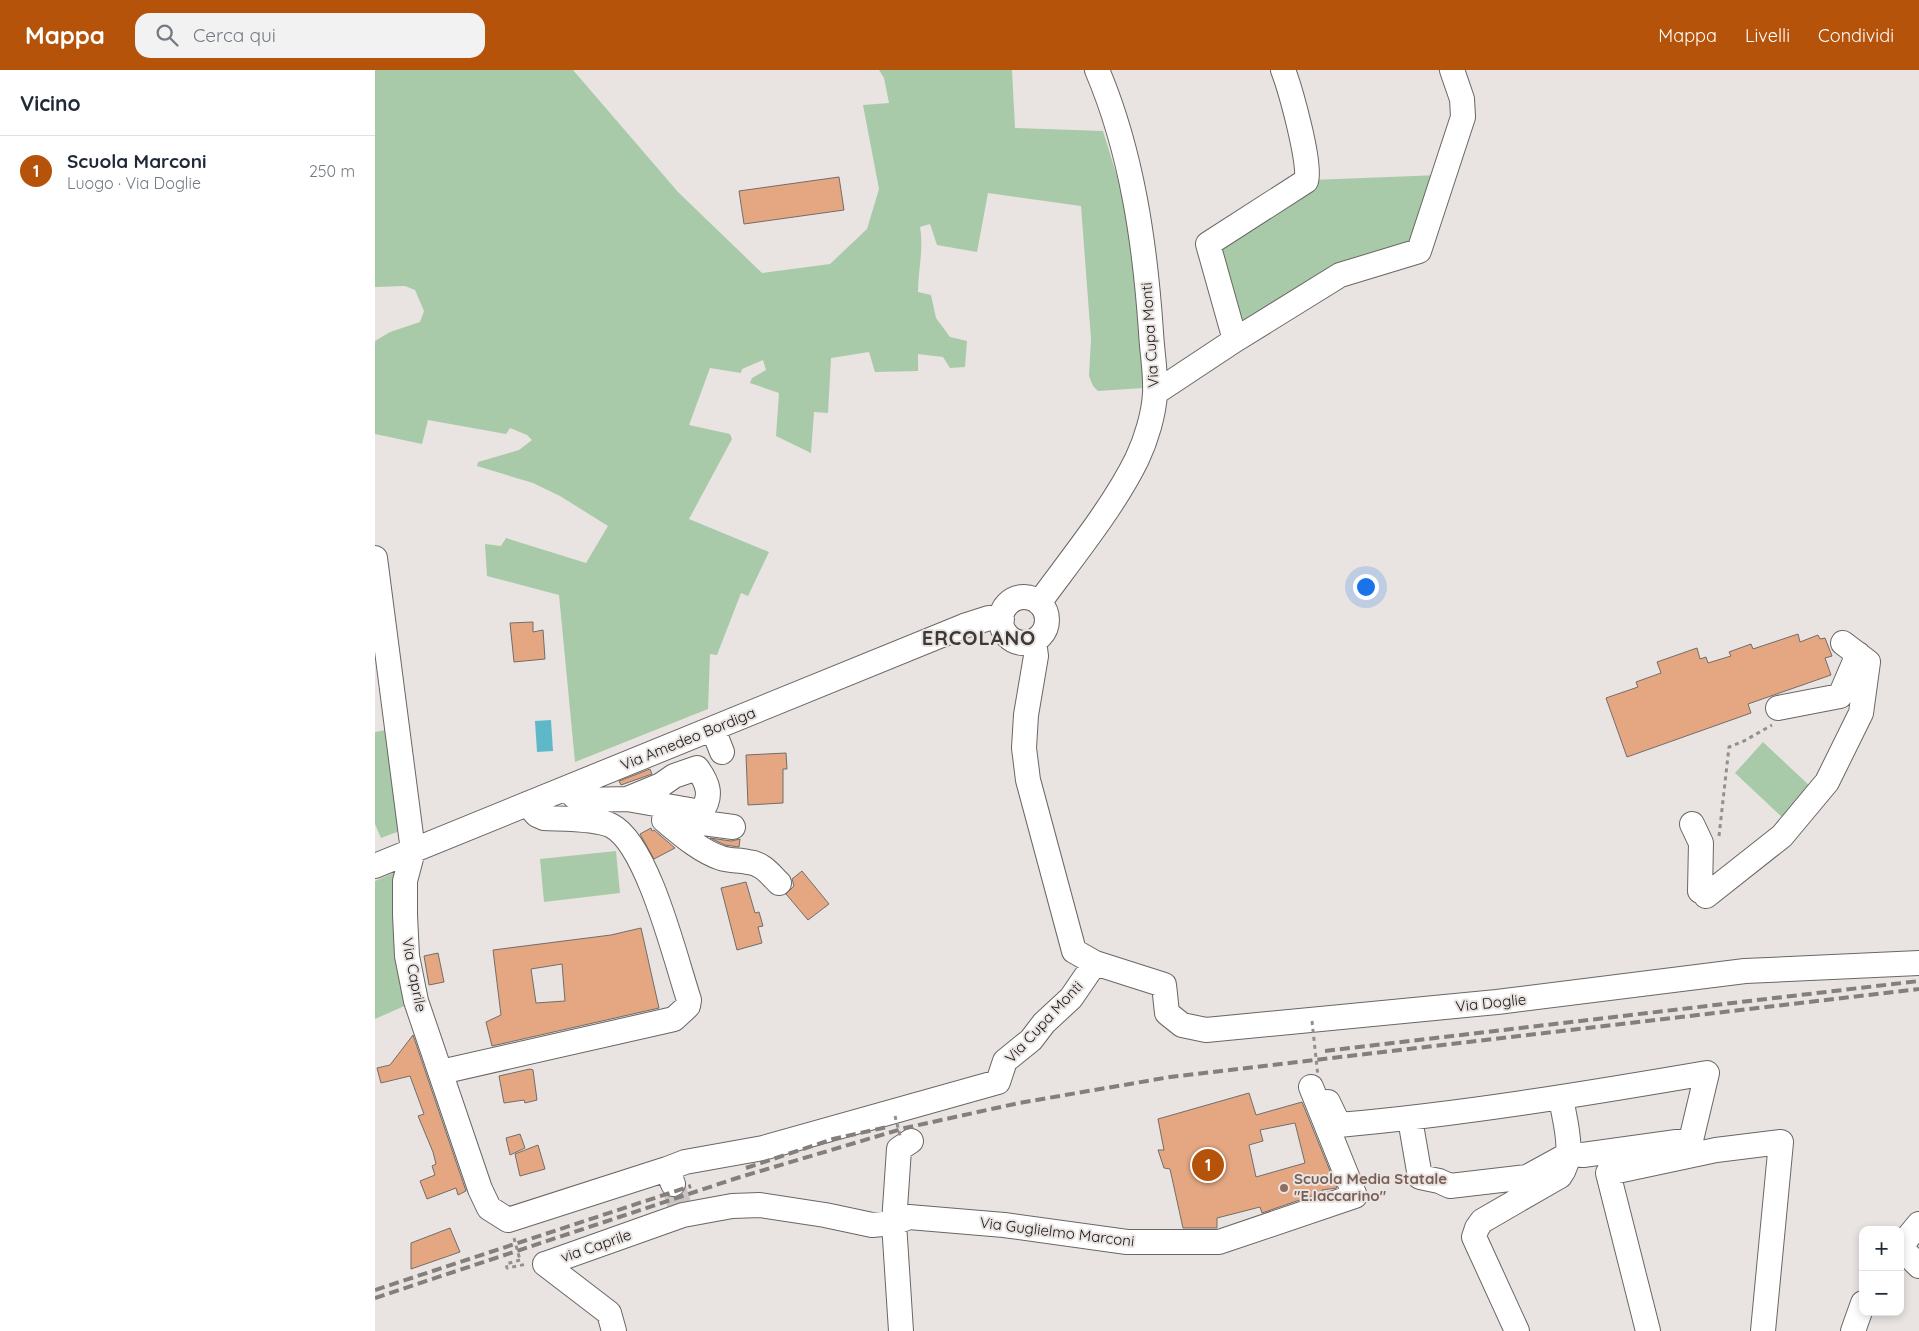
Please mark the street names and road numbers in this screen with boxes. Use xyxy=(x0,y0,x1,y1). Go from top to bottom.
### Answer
street label: Via Cupa Monti xyxy=(1136,282,1163,388)
street label: Via Amedeo Bordiga xyxy=(618,703,758,774)
street label: Via Caprile xyxy=(398,936,431,1014)
street label: Via Cupa Monti xyxy=(1001,977,1087,1067)
street label: Via Doglie xyxy=(1455,989,1527,1016)
street label: Via Guglielmo Marconi xyxy=(979,1213,1135,1250)
street label: via Caprile xyxy=(558,1225,633,1266)

